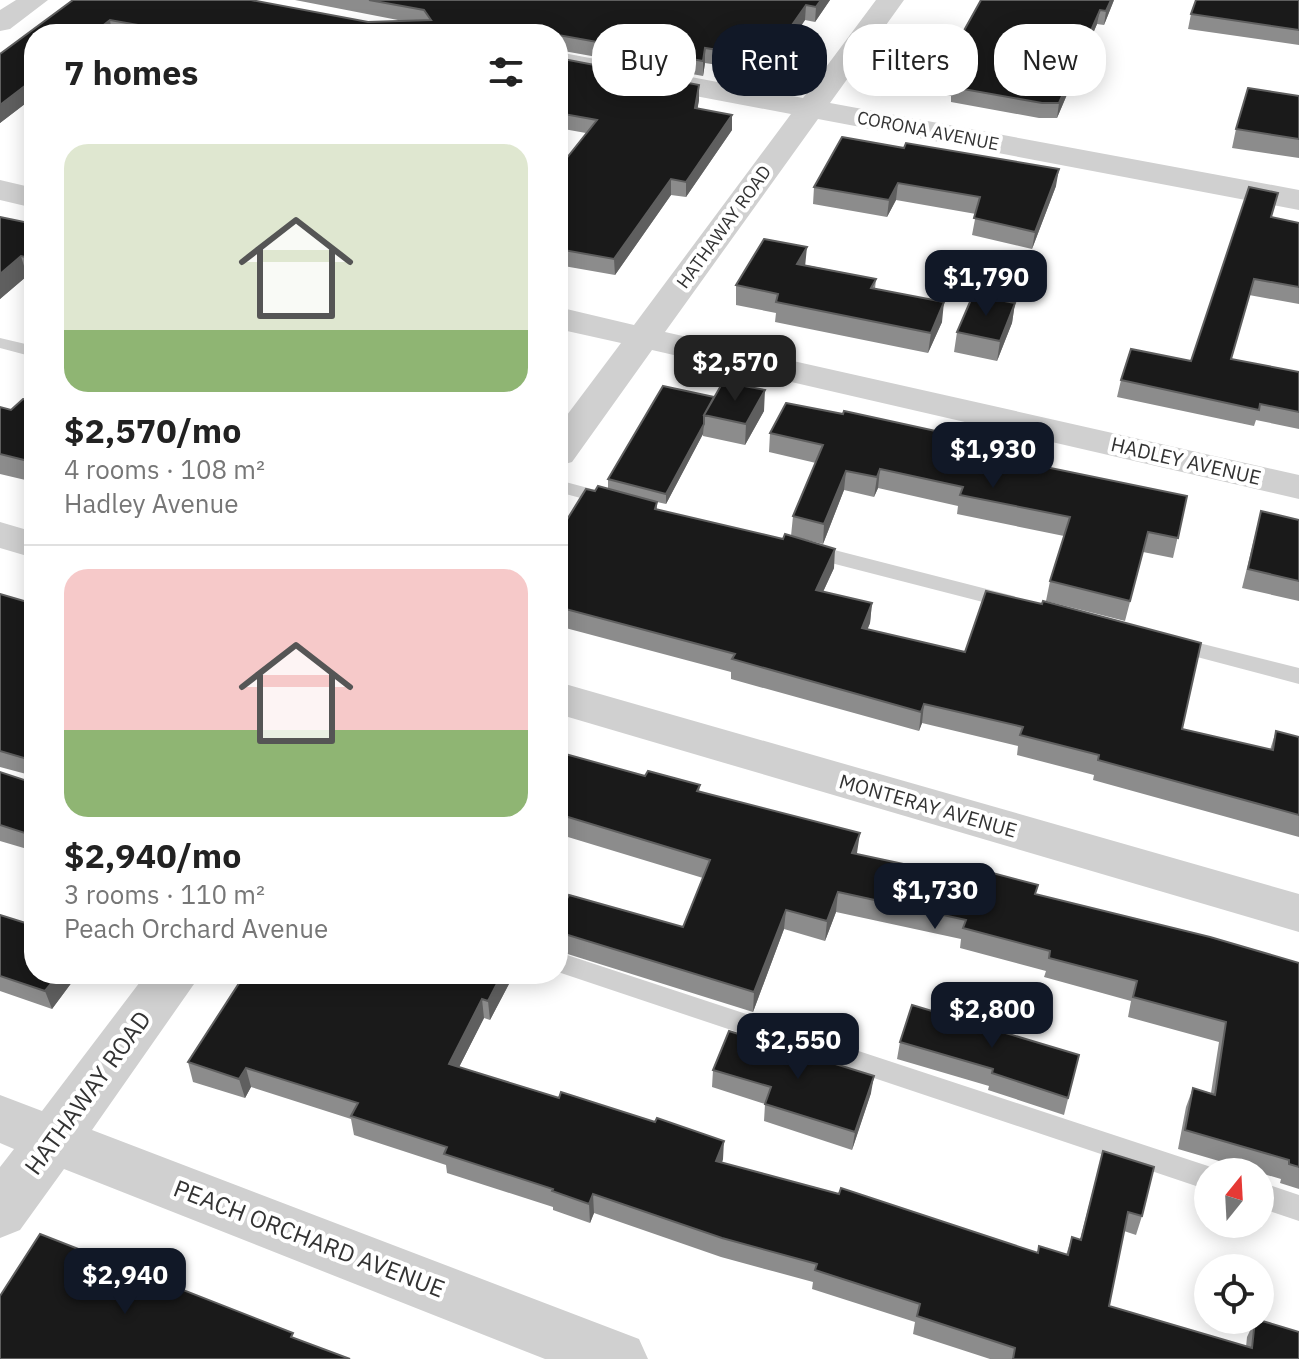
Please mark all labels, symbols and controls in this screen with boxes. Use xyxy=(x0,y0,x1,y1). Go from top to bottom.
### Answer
chip: Buy xyxy=(592,24,696,96)
chip: Rent xyxy=(712,24,827,96)
chip: Filters xyxy=(843,24,978,96)
chip: New xyxy=(994,24,1106,96)
text: 7 homes xyxy=(64,50,199,94)
icon: filters xyxy=(484,50,528,94)
street label: CORONA AVENUE xyxy=(855,105,1001,156)
street label: HATHAWAY ROAD xyxy=(671,161,776,293)
icon: home xyxy=(224,196,368,340)
pin: $1,790 xyxy=(921,250,1051,318)
text: $1,790 xyxy=(943,259,1029,293)
pin: $2,570 xyxy=(670,335,800,403)
text: $2,570 xyxy=(692,344,778,378)
text: $2,570/mo xyxy=(64,408,241,452)
pin: $1,930 xyxy=(928,422,1058,490)
street label: HADLEY AVENUE xyxy=(1108,430,1264,491)
text: $1,930 xyxy=(950,431,1036,465)
text: 4 rooms · 108 m² xyxy=(64,452,265,486)
text: Hadley Avenue xyxy=(64,486,239,520)
icon: home xyxy=(224,621,368,765)
street label: MONTERAY AVENUE xyxy=(836,767,1020,844)
text: $2,940/mo xyxy=(64,833,241,877)
pin: $1,730 xyxy=(870,863,1000,931)
text: $1,730 xyxy=(892,872,978,906)
text: 3 rooms · 110 m² xyxy=(64,877,265,911)
text: Peach Orchard Avenue xyxy=(64,911,328,945)
pin: $2,800 xyxy=(927,982,1057,1050)
text: $2,800 xyxy=(949,991,1035,1025)
street label: HATHAWAY ROAD xyxy=(17,1004,158,1181)
pin: $2,550 xyxy=(733,1013,863,1081)
text: $2,550 xyxy=(755,1022,841,1056)
north arrow xyxy=(1194,1158,1274,1238)
map controls xyxy=(1194,1158,1274,1334)
street label: PEACH ORCHARD AVENUE xyxy=(169,1172,449,1305)
pin: $2,940 xyxy=(60,1248,190,1316)
button: locate xyxy=(1194,1254,1274,1334)
text: $2,940 xyxy=(82,1257,168,1291)

